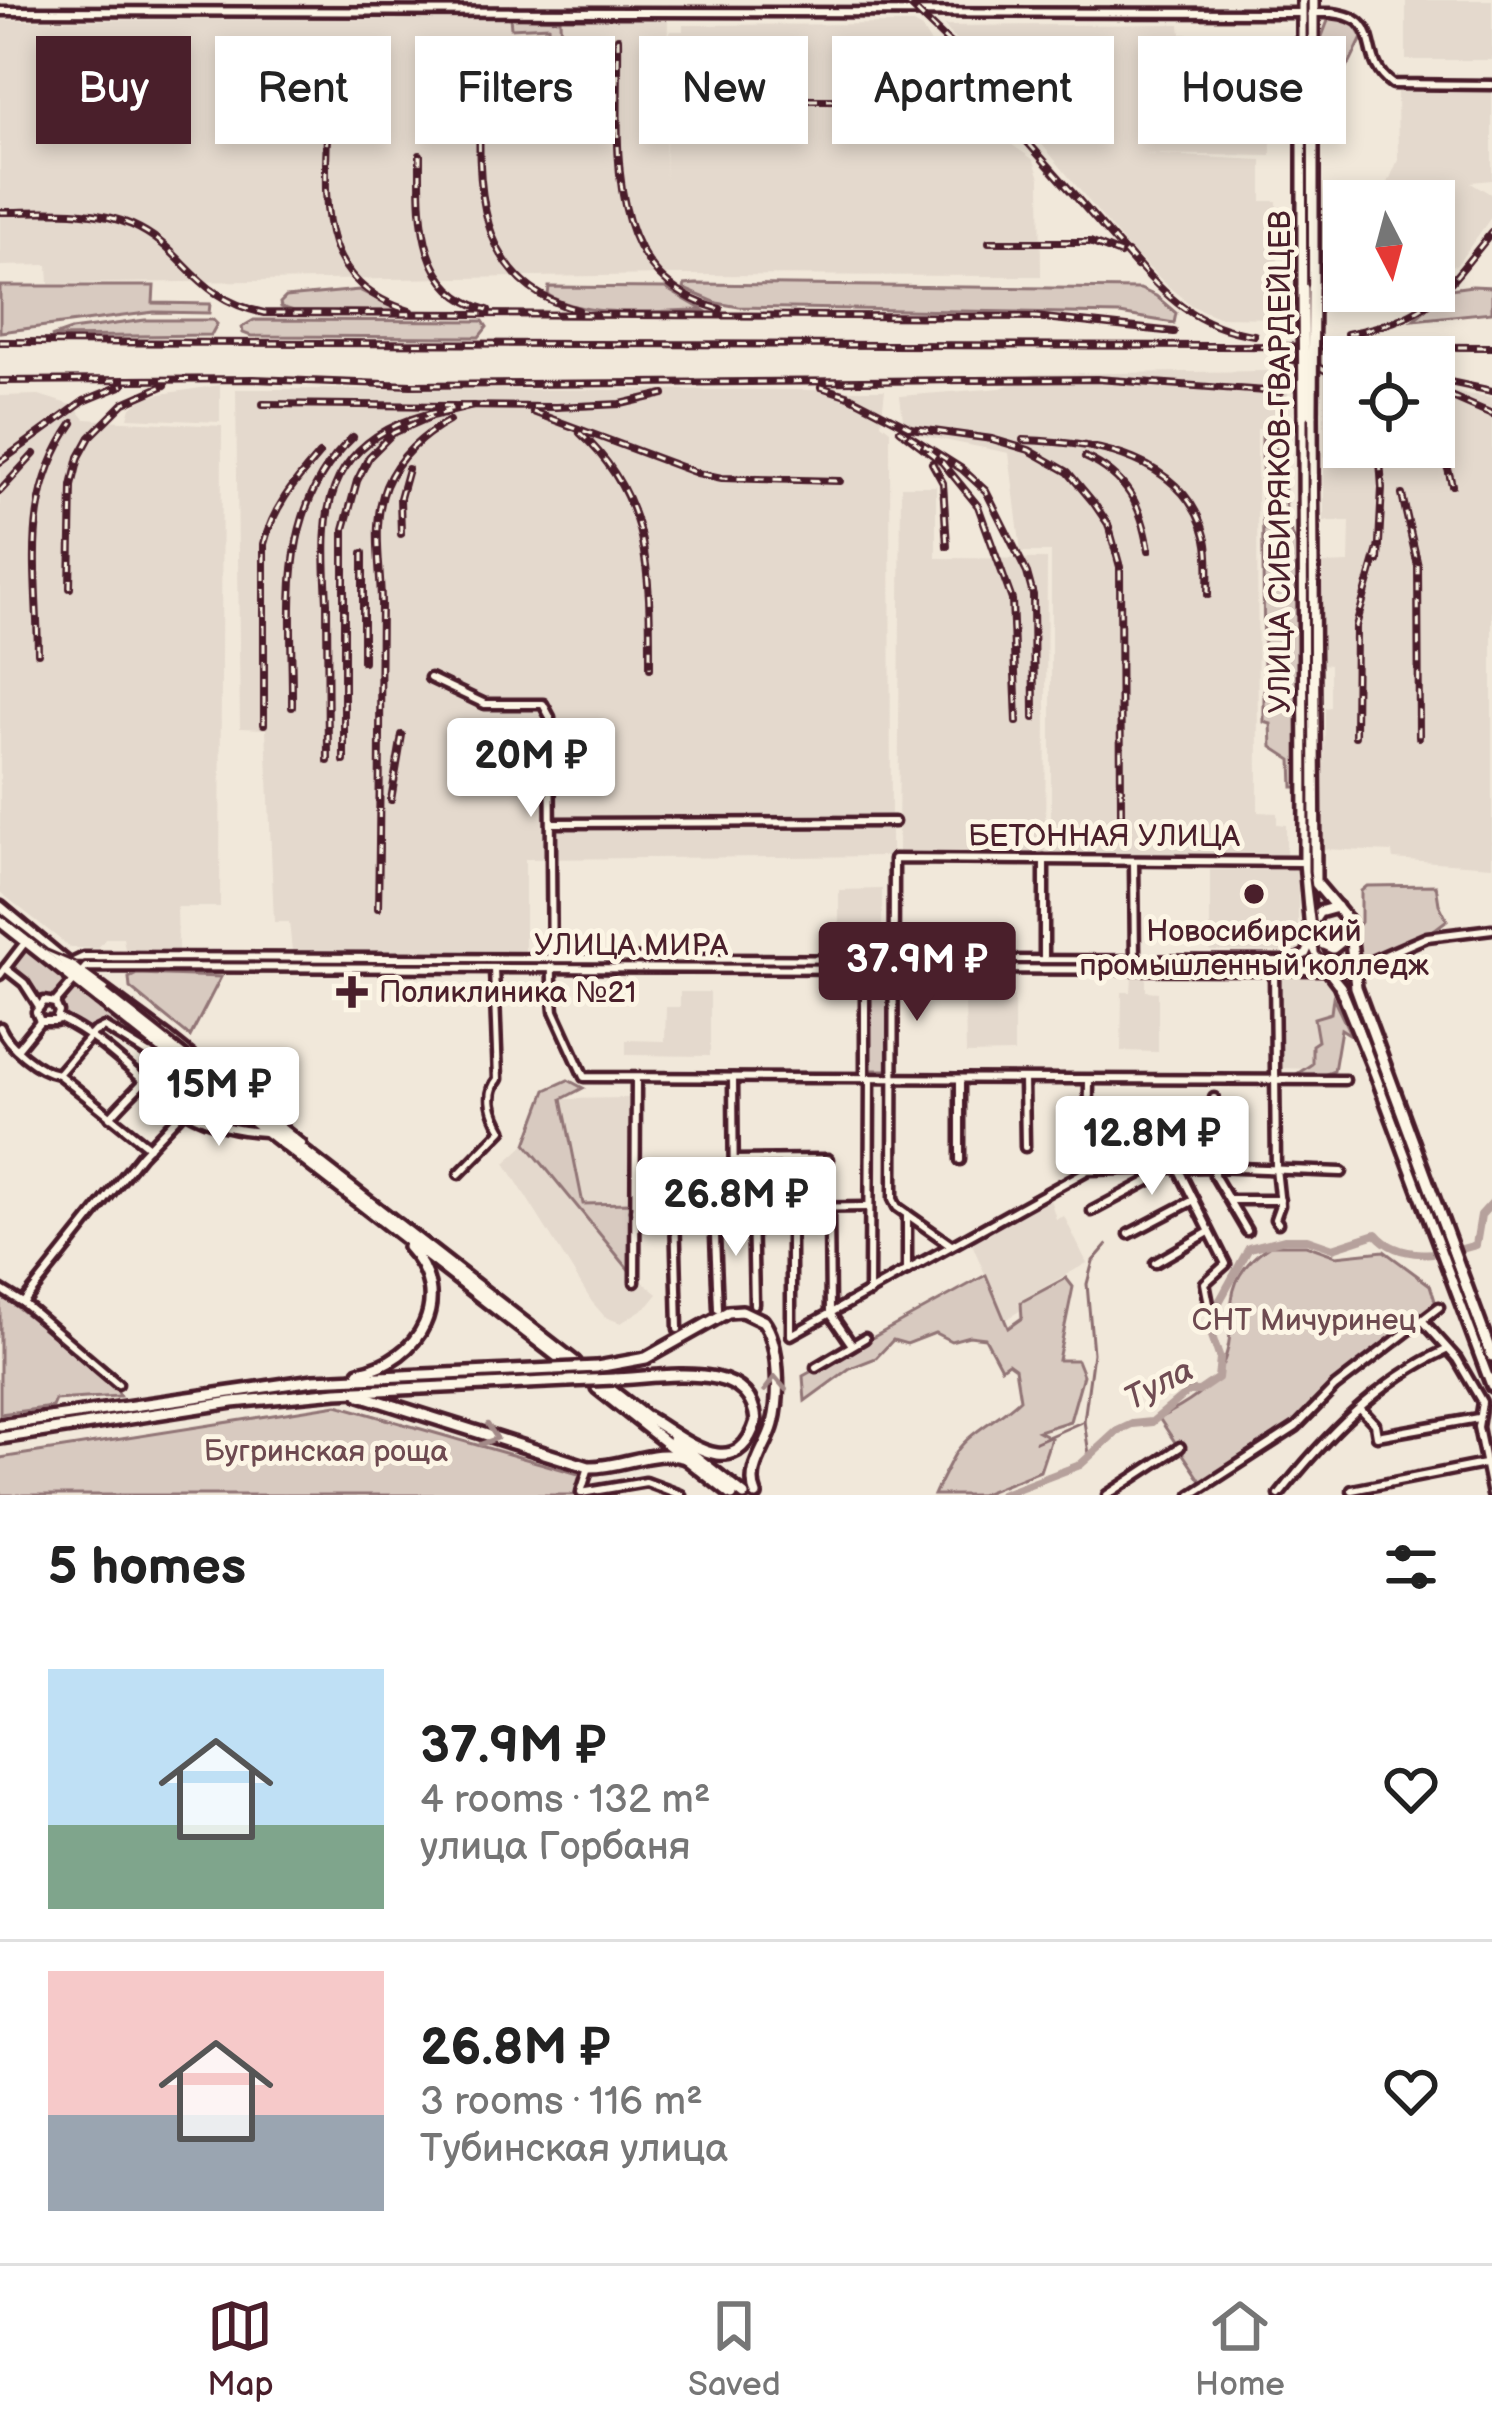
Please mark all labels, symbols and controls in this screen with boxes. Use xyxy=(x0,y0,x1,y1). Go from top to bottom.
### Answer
chip: Buy xyxy=(36,36,191,144)
chip: Rent xyxy=(215,36,391,144)
chip: Filters xyxy=(415,36,615,144)
chip: New xyxy=(639,36,808,144)
chip: Apartment xyxy=(832,36,1114,144)
chip: House xyxy=(1138,36,1346,144)
north arrow xyxy=(1323,180,1455,312)
map controls xyxy=(1323,180,1455,468)
street label: УЛИЦА СИБИРЯКОВ-ГВАРДЕЙЦЕВ xyxy=(1263,210,1299,714)
button: locate xyxy=(1323,336,1455,468)
pin: 20M ₽ xyxy=(447,718,615,820)
text: 20M ₽ xyxy=(474,733,588,780)
street label: БЕТОННАЯ УЛИЦА xyxy=(968,819,1241,855)
marker: Новосибирский промышленный колледж xyxy=(1241,881,1267,907)
place label: Новосибирский промышленный колледж xyxy=(1079,914,1429,984)
pin: 37.9M ₽ xyxy=(806,922,1028,1024)
street label: УЛИЦА МИРА xyxy=(534,928,729,964)
text: 37.9M ₽ xyxy=(846,937,988,984)
place label: Поликлиника №21 xyxy=(379,975,636,1011)
marker: Поликлиника №21 xyxy=(336,976,368,1008)
pin: 15M ₽ xyxy=(135,1047,303,1149)
text: 15M ₽ xyxy=(166,1062,272,1109)
pin: 12.8M ₽ xyxy=(1041,1096,1263,1198)
text: 12.8M ₽ xyxy=(1083,1111,1221,1158)
pin: 26.8M ₽ xyxy=(625,1157,847,1259)
text: 26.8M ₽ xyxy=(663,1172,809,1219)
park label: СНТ Мичуринец xyxy=(1192,1303,1416,1339)
water label: Тула xyxy=(1117,1350,1200,1419)
one-way arrow xyxy=(762,1374,788,1393)
one-way arrow xyxy=(479,1421,500,1446)
park label: Бугринская роща xyxy=(204,1434,449,1470)
icon: filters xyxy=(1378,1534,1444,1600)
text: 5 homes xyxy=(48,1537,246,1598)
text: 37.9M ₽ xyxy=(420,1716,606,1777)
icon: home xyxy=(144,1717,288,1861)
icon: heart xyxy=(1378,1756,1444,1822)
text: 4 rooms · 132 m² xyxy=(420,1777,711,1824)
text: улица Горбаня xyxy=(420,1824,690,1871)
text: 26.8M ₽ xyxy=(420,2018,611,2079)
icon: home xyxy=(144,2019,288,2163)
icon: heart xyxy=(1378,2058,1444,2124)
text: 3 rooms · 116 m² xyxy=(420,2079,703,2126)
text: Тубинская улица xyxy=(420,2126,728,2173)
tab: Map xyxy=(207,2293,274,2405)
tab: Saved xyxy=(688,2293,781,2405)
tab: Home xyxy=(1195,2293,1285,2405)

